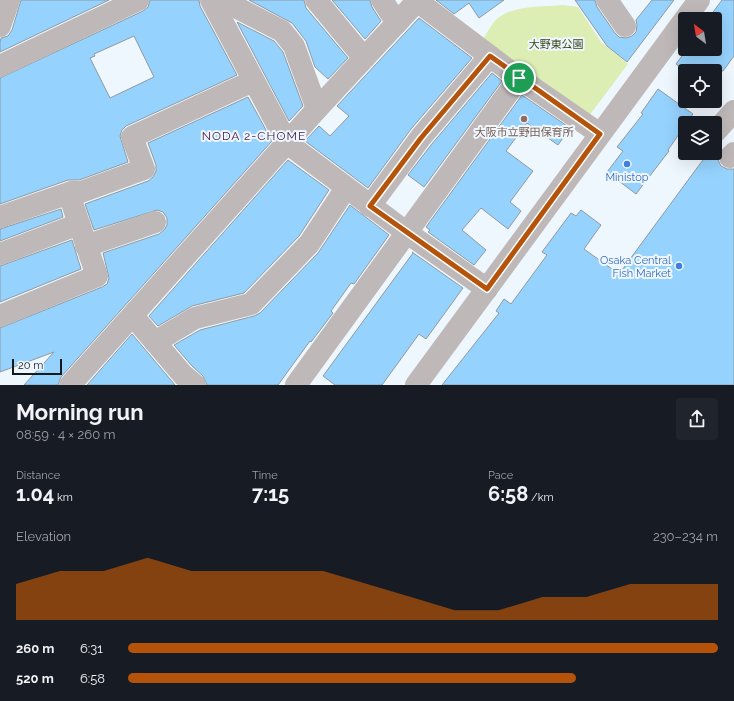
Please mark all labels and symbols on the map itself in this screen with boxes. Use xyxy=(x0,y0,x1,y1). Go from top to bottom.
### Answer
north arrow xyxy=(678,12,722,56)
park label: 大野東公園 xyxy=(529,38,584,51)
pin xyxy=(502,61,536,95)
marker: 大阪市立野田保育所 xyxy=(519,114,529,124)
place label: 大阪市立野田保育所 xyxy=(475,126,574,139)
district label: NODA 2-CHOME xyxy=(202,129,306,143)
marker: Ministop xyxy=(622,159,632,169)
place label: Ministop xyxy=(605,171,649,184)
place label: Osaka Central Fish Market xyxy=(600,254,671,280)
marker: Osaka Central Fish Market xyxy=(674,261,684,271)
scale bar xyxy=(12,357,62,376)

